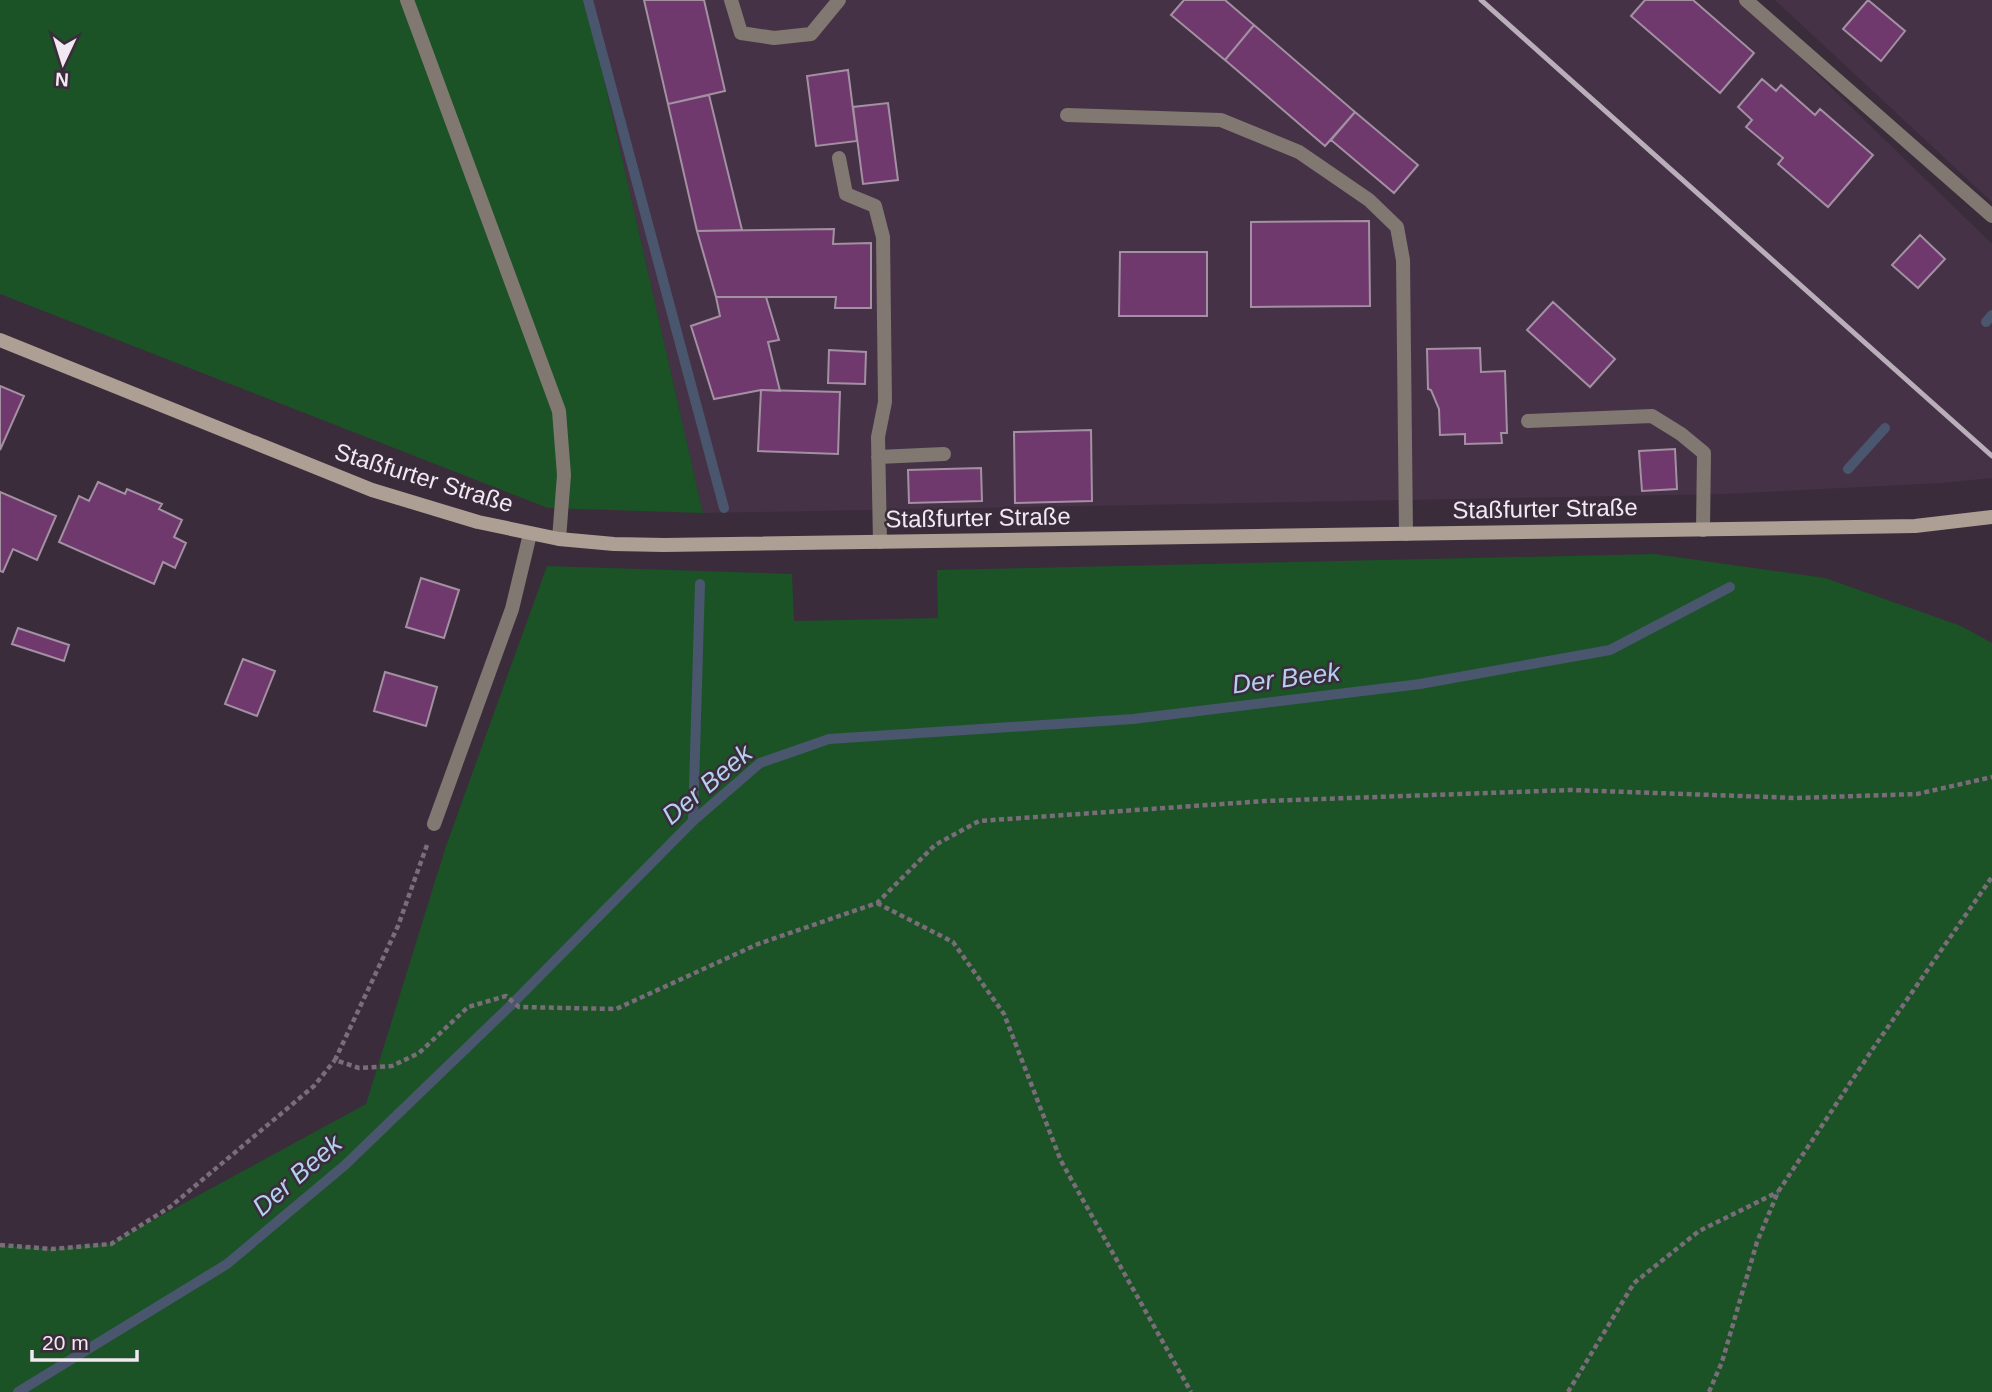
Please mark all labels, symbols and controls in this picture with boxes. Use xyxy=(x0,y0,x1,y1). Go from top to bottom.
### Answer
north arrow xyxy=(28,28,98,98)
text: N xyxy=(54,69,69,90)
street label: Staßfurter Straße xyxy=(332,438,517,518)
street label: Staßfurter Straße xyxy=(1452,493,1638,524)
street label: Staßfurter Straße xyxy=(885,502,1071,533)
water label: Der Beek xyxy=(1230,656,1344,699)
water label: Der Beek xyxy=(656,736,760,830)
water label: Der Beek xyxy=(246,1127,349,1222)
scale bar xyxy=(32,1318,136,1362)
text: 20 m xyxy=(42,1331,89,1354)

